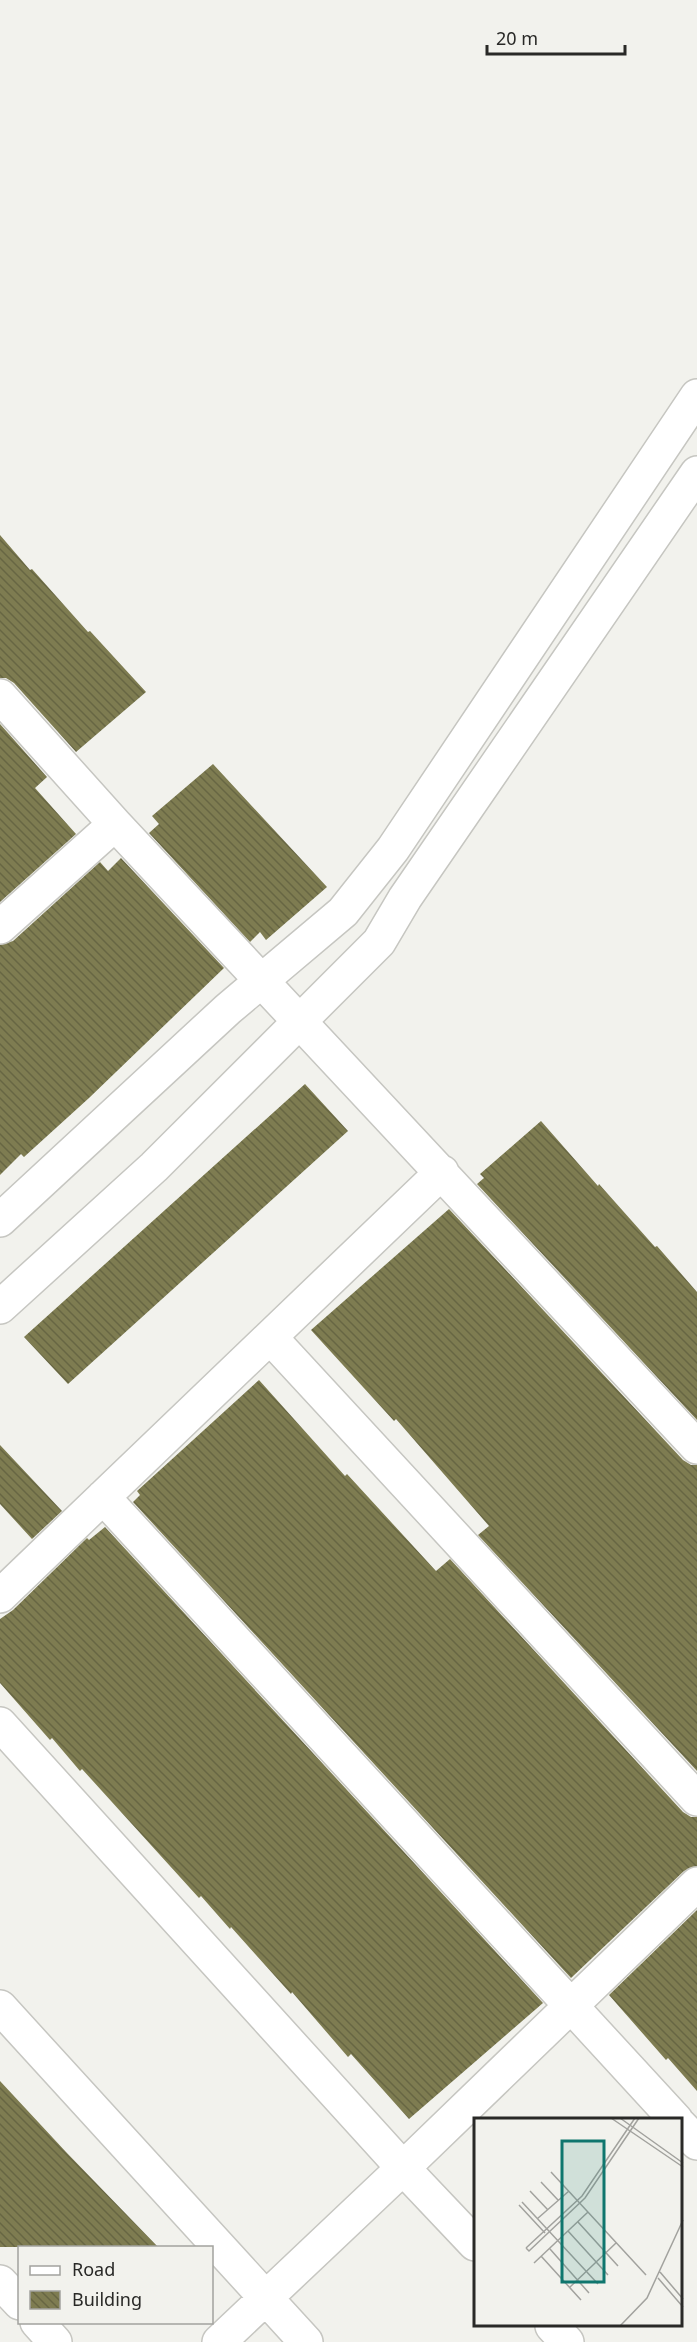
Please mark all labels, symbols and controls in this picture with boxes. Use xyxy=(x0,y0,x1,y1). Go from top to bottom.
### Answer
scale bar xyxy=(487,18,625,56)
text: 20 m xyxy=(496,26,538,50)
inset map xyxy=(474,2118,682,2327)
legend xyxy=(18,2246,213,2324)
text: Road xyxy=(72,2257,115,2281)
text: Building xyxy=(72,2287,142,2311)

